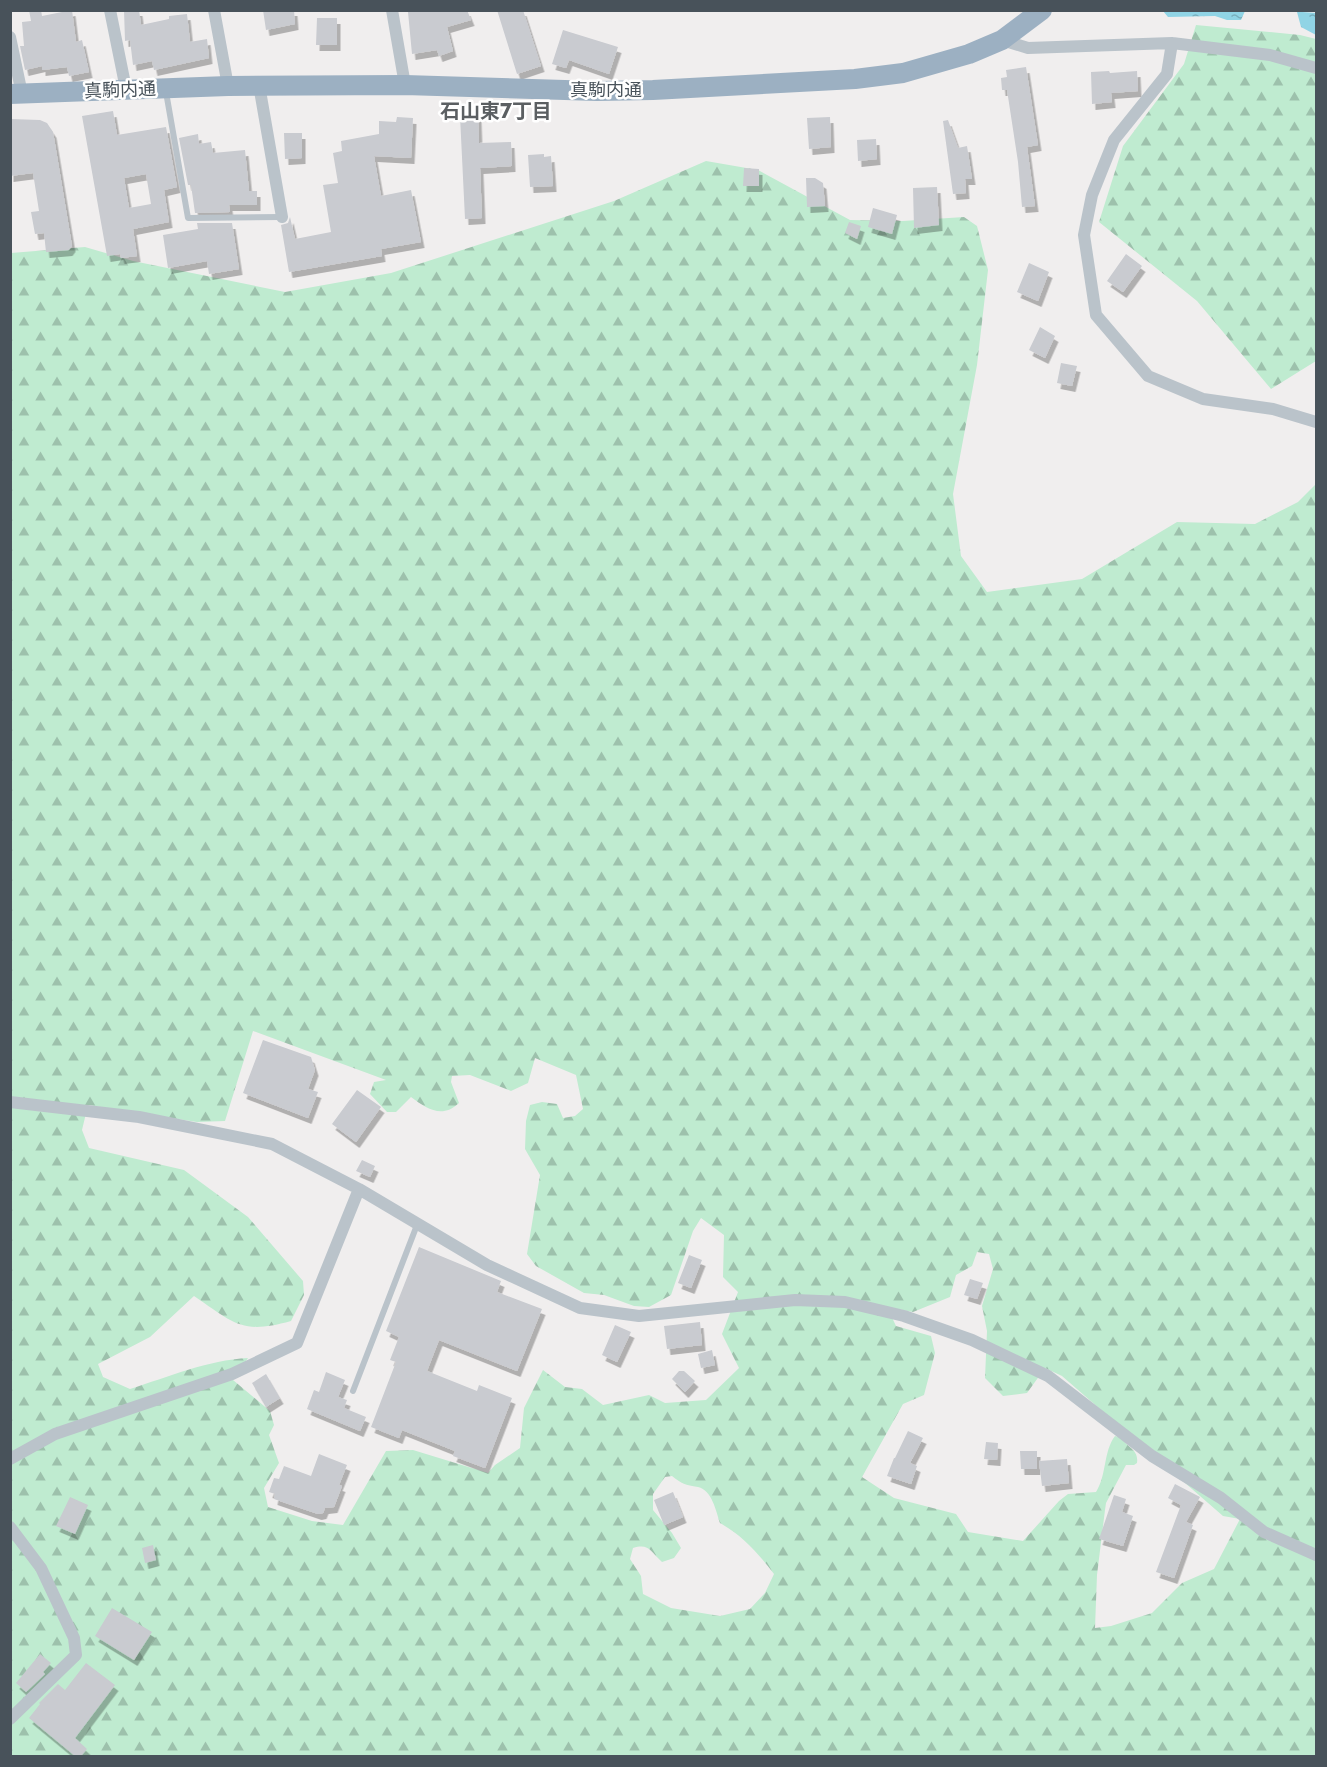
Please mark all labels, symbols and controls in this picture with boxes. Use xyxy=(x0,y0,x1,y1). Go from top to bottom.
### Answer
street label: 真駒内通 xyxy=(84,76,156,104)
street label: 真駒内通 xyxy=(570,77,642,103)
district label: 石山東7丁目 xyxy=(440,97,552,126)

